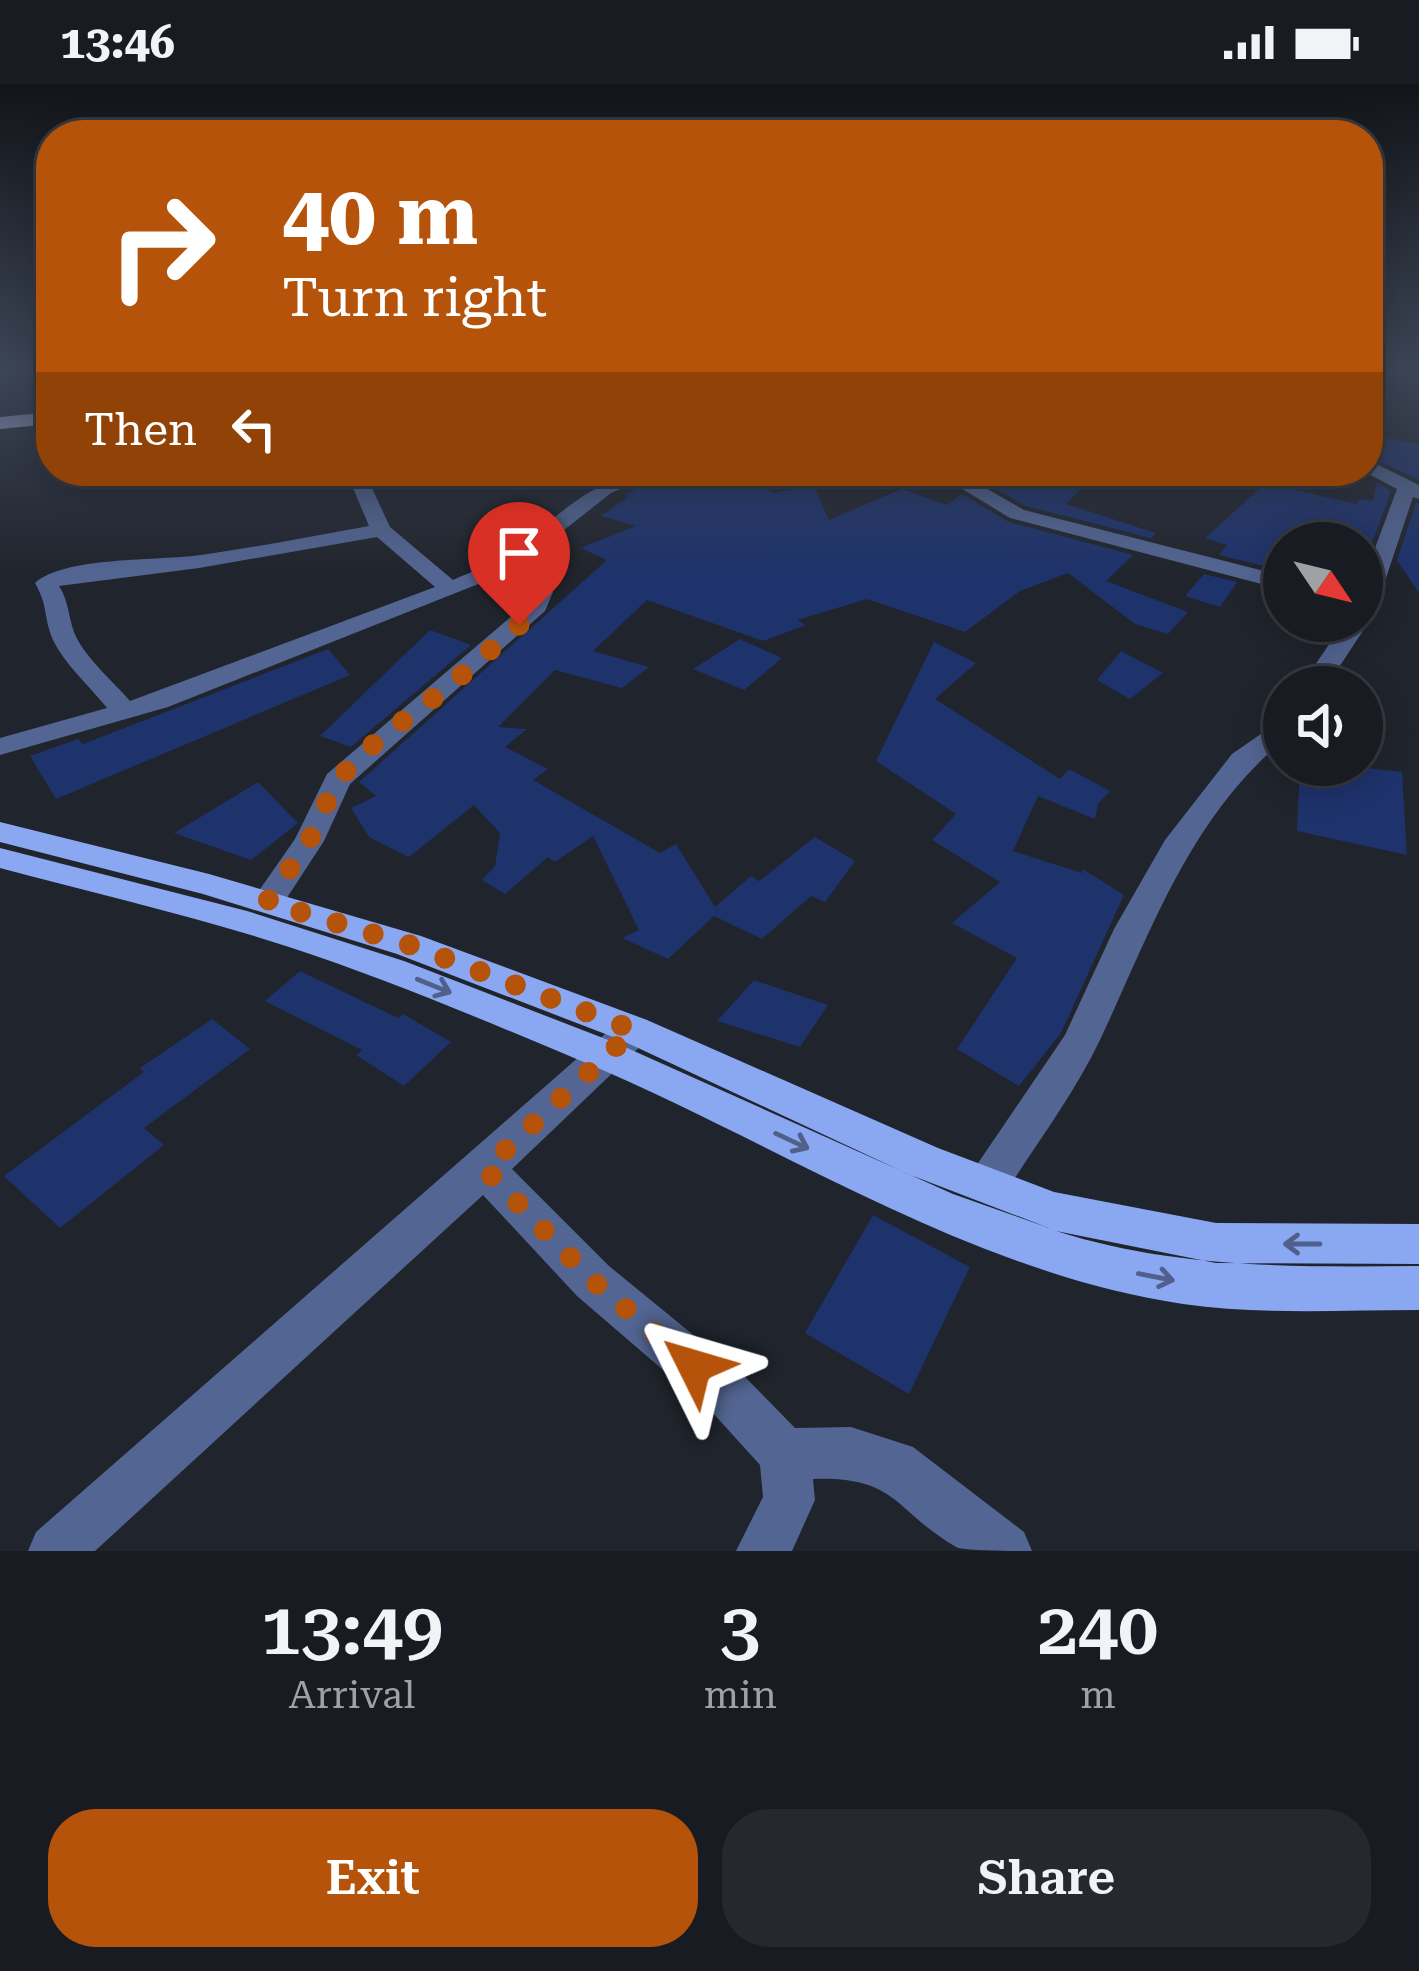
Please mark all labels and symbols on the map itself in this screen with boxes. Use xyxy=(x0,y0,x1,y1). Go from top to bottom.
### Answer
pin xyxy=(468,502,570,625)
north arrow xyxy=(1263,522,1383,642)
one-way arrow xyxy=(414,977,451,999)
one-way arrow xyxy=(773,1131,809,1153)
one-way arrow xyxy=(1283,1233,1322,1255)
one-way arrow xyxy=(1136,1267,1175,1289)
position arrow xyxy=(631,1303,757,1429)

